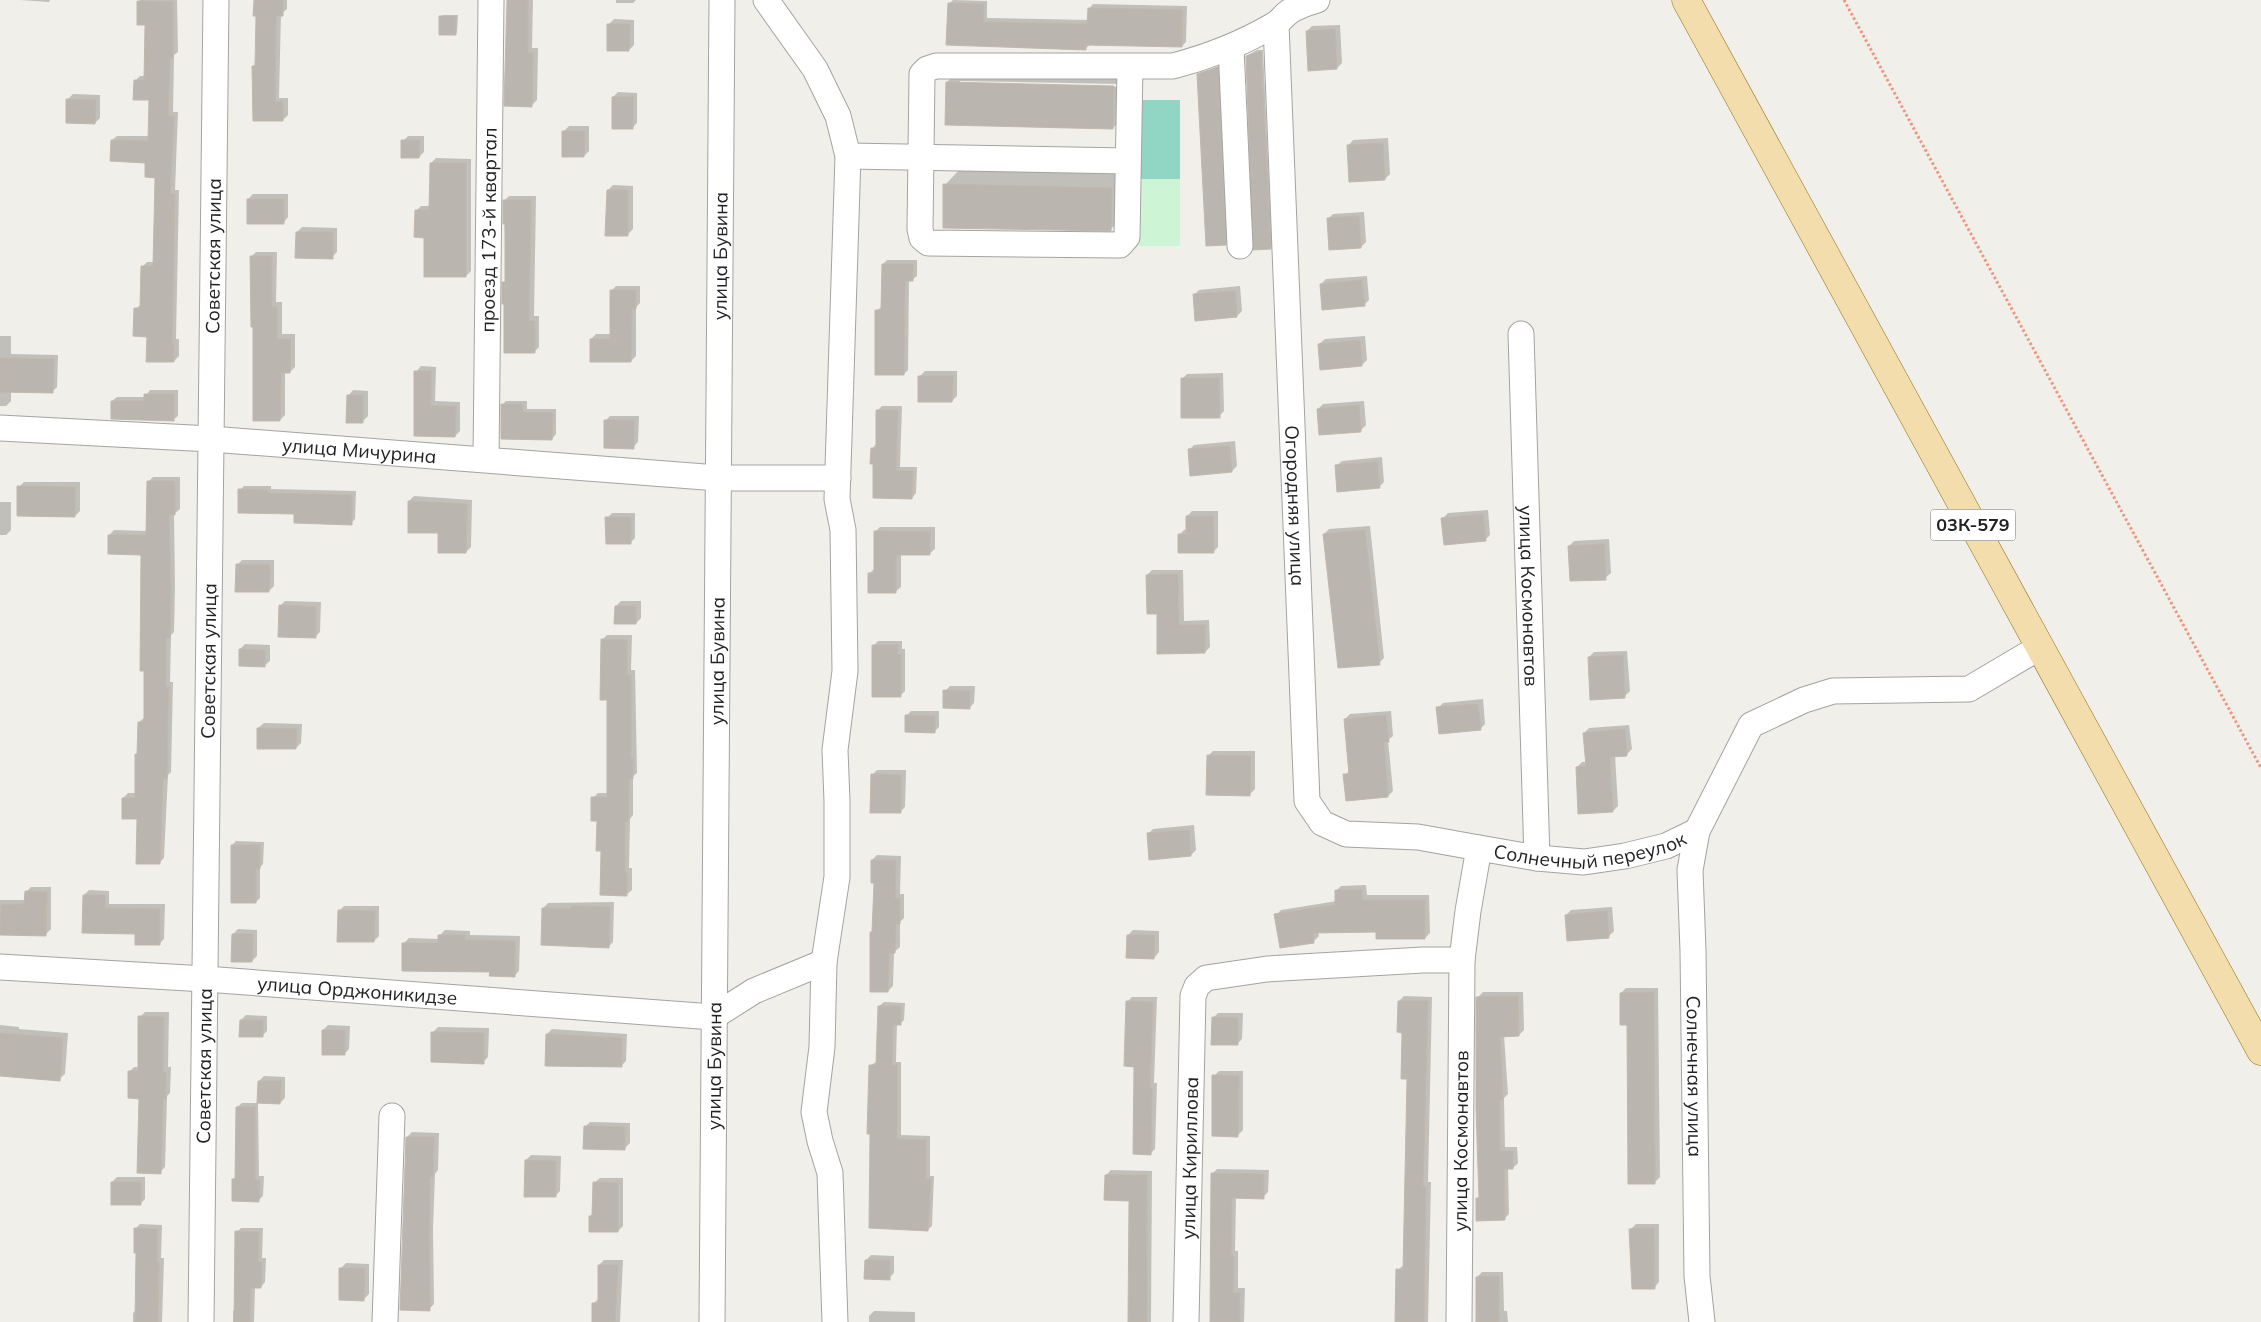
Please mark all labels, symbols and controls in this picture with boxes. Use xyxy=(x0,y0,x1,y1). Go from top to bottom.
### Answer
street label: проезд 173-й квартал xyxy=(475,127,502,333)
street label: Советская улица xyxy=(200,178,226,334)
street label: улица Бувина xyxy=(708,192,733,320)
street label: Огородняя улица xyxy=(1280,425,1310,587)
street label: улица Мичурина xyxy=(281,433,437,468)
street label: улица Космонавтов xyxy=(1514,505,1544,687)
road number: 03К-579 xyxy=(1930,510,2016,540)
street label: Советская улица xyxy=(196,583,221,739)
street label: улица Бувина xyxy=(705,597,729,725)
street label: Солнечный переулок xyxy=(1492,826,1691,874)
street label: улица Орджоникидзе xyxy=(256,971,458,1010)
street label: Советская улица xyxy=(191,988,217,1144)
street label: Солнечная улица xyxy=(1682,996,1708,1157)
street label: улица Бувина xyxy=(701,1002,726,1130)
street label: улица Космонавтов xyxy=(1448,1050,1473,1232)
street label: улица Кириллова xyxy=(1176,1076,1203,1240)

